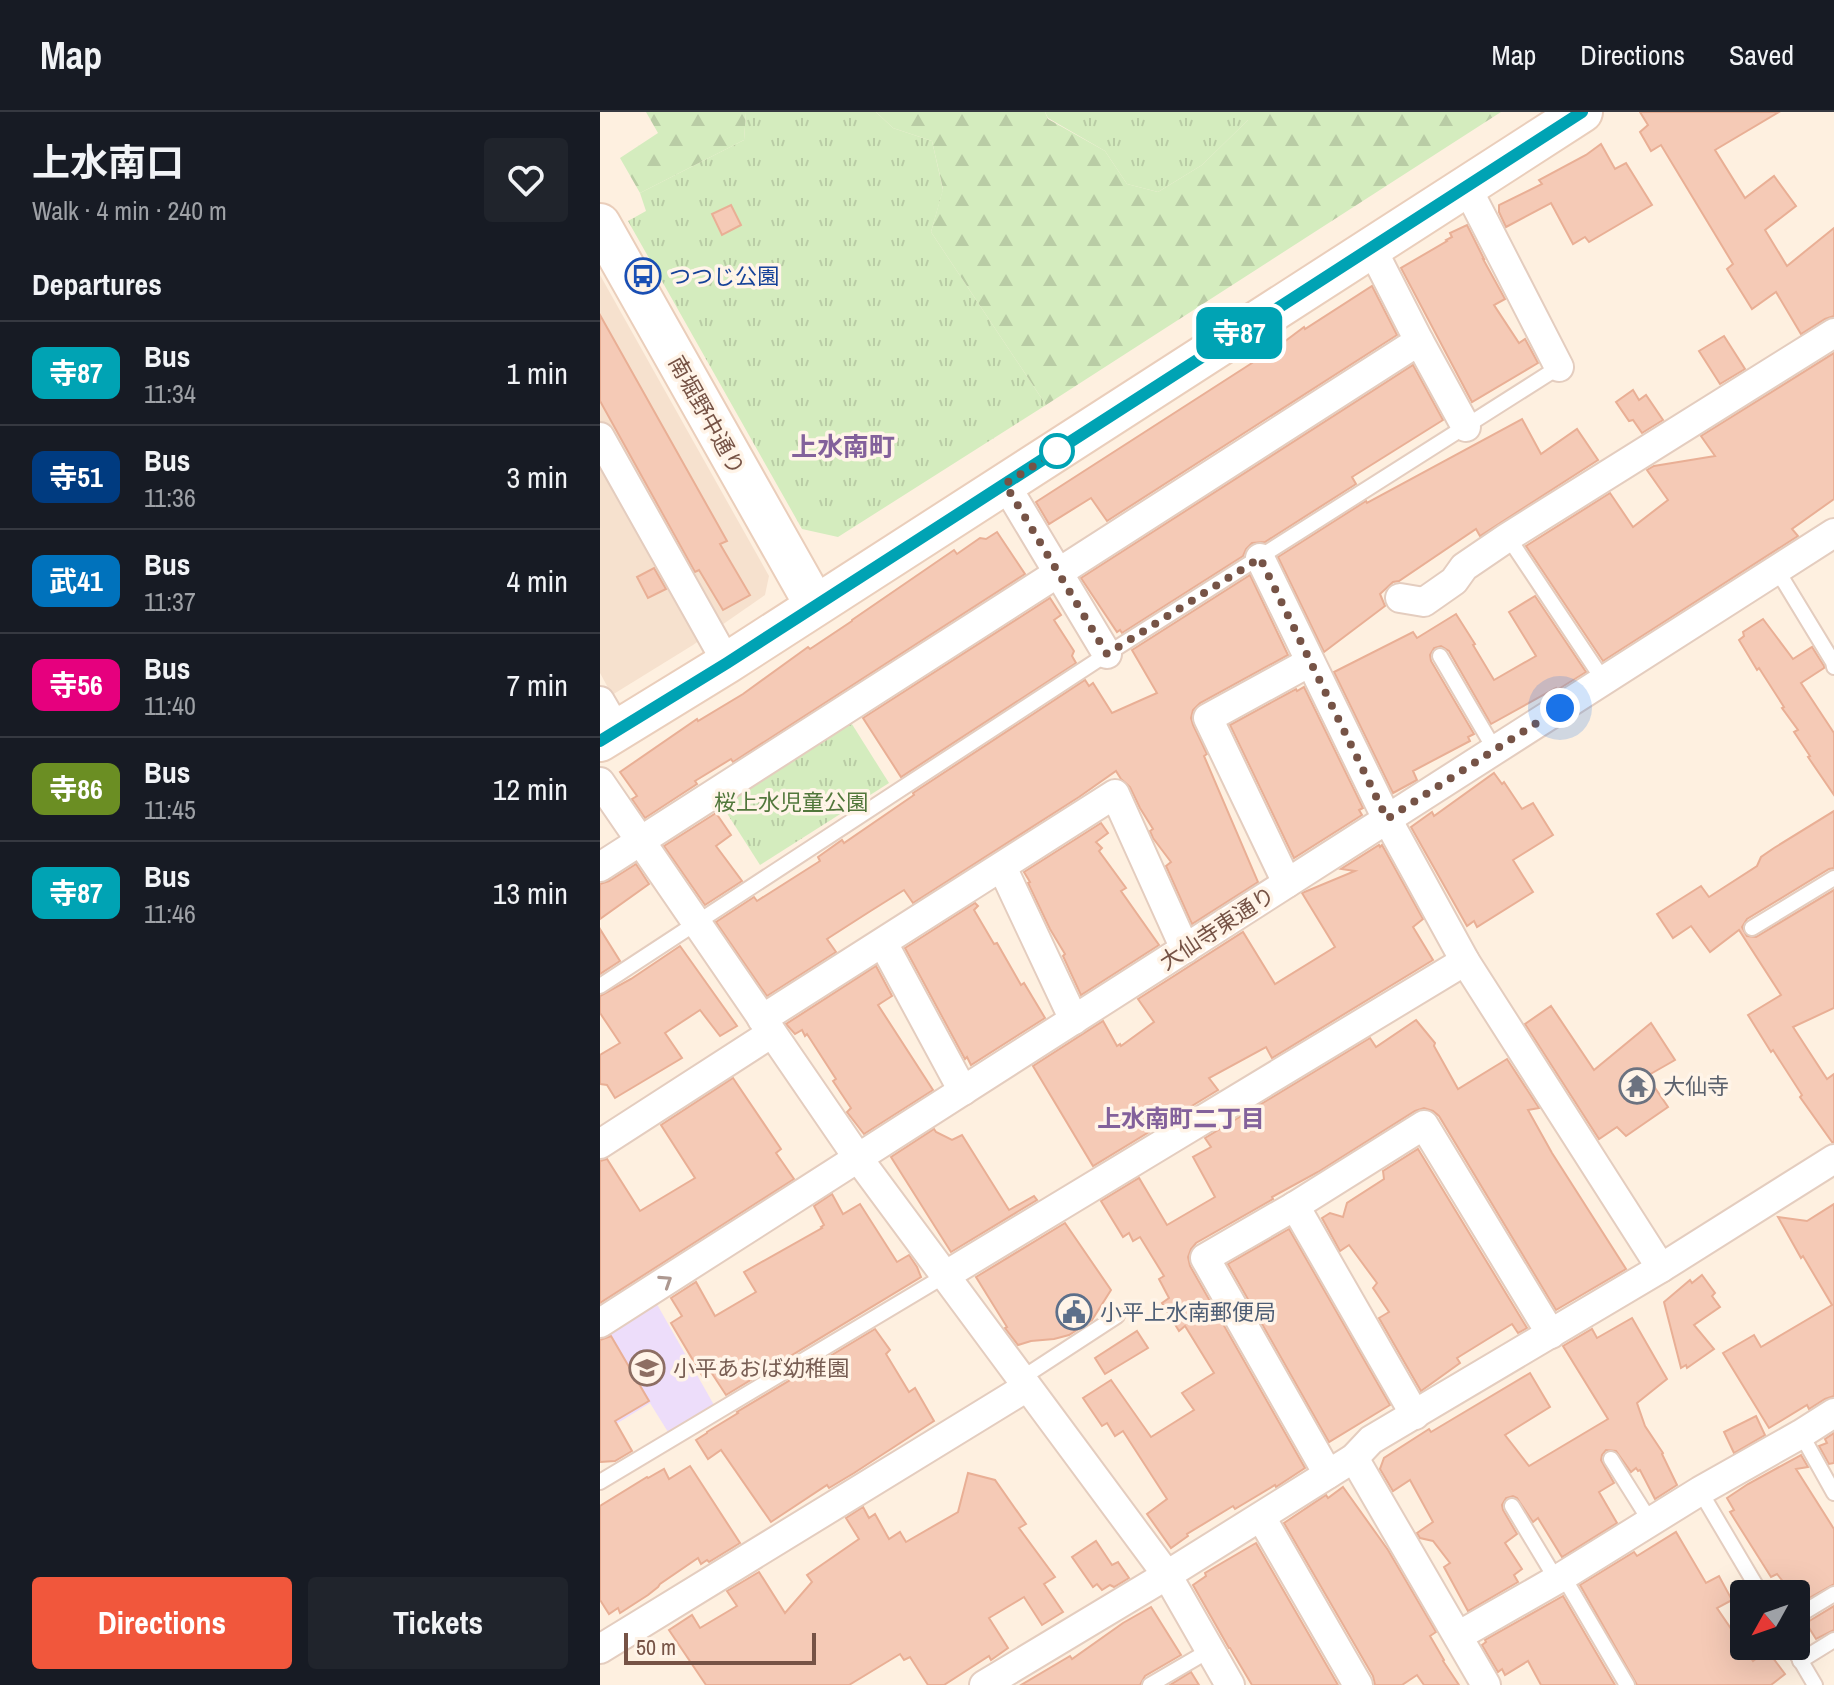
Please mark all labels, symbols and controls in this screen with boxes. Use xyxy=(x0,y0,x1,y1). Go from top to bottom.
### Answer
text: Map xyxy=(40,30,102,81)
text: Map xyxy=(1492,36,1536,74)
text: Directions xyxy=(1580,36,1685,74)
text: Saved xyxy=(1729,36,1794,74)
text: 上水南口 xyxy=(32,137,184,188)
button: heart xyxy=(484,138,568,222)
text: Walk · 4 min · 240 m xyxy=(32,193,227,228)
bus stop icon: つつじ公園 xyxy=(624,257,662,295)
place label: つつじ公園 xyxy=(669,261,779,291)
text: Departures xyxy=(32,264,162,304)
line badge: 寺87 xyxy=(1193,307,1285,359)
text: 寺87 xyxy=(1212,314,1266,352)
text: Bus xyxy=(144,336,190,376)
street label: 南堀野中通り xyxy=(662,350,752,480)
text: 1 min xyxy=(506,353,568,393)
text: 寺87 xyxy=(49,354,103,392)
text: 11:34 xyxy=(144,376,196,411)
district label: 上水南町 xyxy=(791,429,895,464)
unlabelled marker xyxy=(1040,434,1074,468)
text: Bus xyxy=(144,440,190,480)
text: 3 min xyxy=(506,457,568,497)
text: 寺51 xyxy=(49,458,103,496)
text: 11:36 xyxy=(144,480,196,515)
text: Bus xyxy=(144,544,190,584)
text: 4 min xyxy=(506,561,568,601)
text: 武41 xyxy=(49,562,103,600)
text: 11:37 xyxy=(144,584,196,619)
text: Bus xyxy=(144,648,190,688)
text: 7 min xyxy=(506,665,568,705)
text: 寺56 xyxy=(49,666,103,704)
text: 11:40 xyxy=(144,688,196,723)
your location xyxy=(1540,688,1580,728)
text: Bus xyxy=(144,752,190,792)
text: 12 min xyxy=(493,769,568,809)
text: 寺86 xyxy=(49,770,103,808)
park label: 桜上水児童公園 xyxy=(714,787,868,817)
text: 11:45 xyxy=(144,792,196,827)
text: Bus xyxy=(144,856,190,896)
text: 13 min xyxy=(493,873,568,913)
text: 寺87 xyxy=(49,874,103,912)
street label: 大仙寺東通り xyxy=(1153,879,1281,977)
text: 11:46 xyxy=(144,896,196,931)
temple icon: 大仙寺 xyxy=(1618,1067,1656,1105)
place label: 大仙寺 xyxy=(1663,1071,1729,1101)
district label: 上水南町二丁目 xyxy=(1097,1102,1265,1134)
one-way arrow xyxy=(657,1276,671,1291)
public building icon: 小平上水南郵便局 xyxy=(1055,1293,1093,1331)
place label: 小平上水南郵便局 xyxy=(1100,1297,1276,1327)
school or university icon: 小平あおば幼稚園 xyxy=(628,1349,666,1387)
place label: 小平あおば幼稚園 xyxy=(673,1353,849,1383)
button: Directions xyxy=(32,1577,292,1669)
button: Tickets xyxy=(308,1577,568,1669)
north arrow xyxy=(1730,1580,1810,1660)
map controls xyxy=(1730,1580,1810,1660)
scale bar xyxy=(624,1629,816,1665)
text: 50 m xyxy=(636,1632,676,1662)

